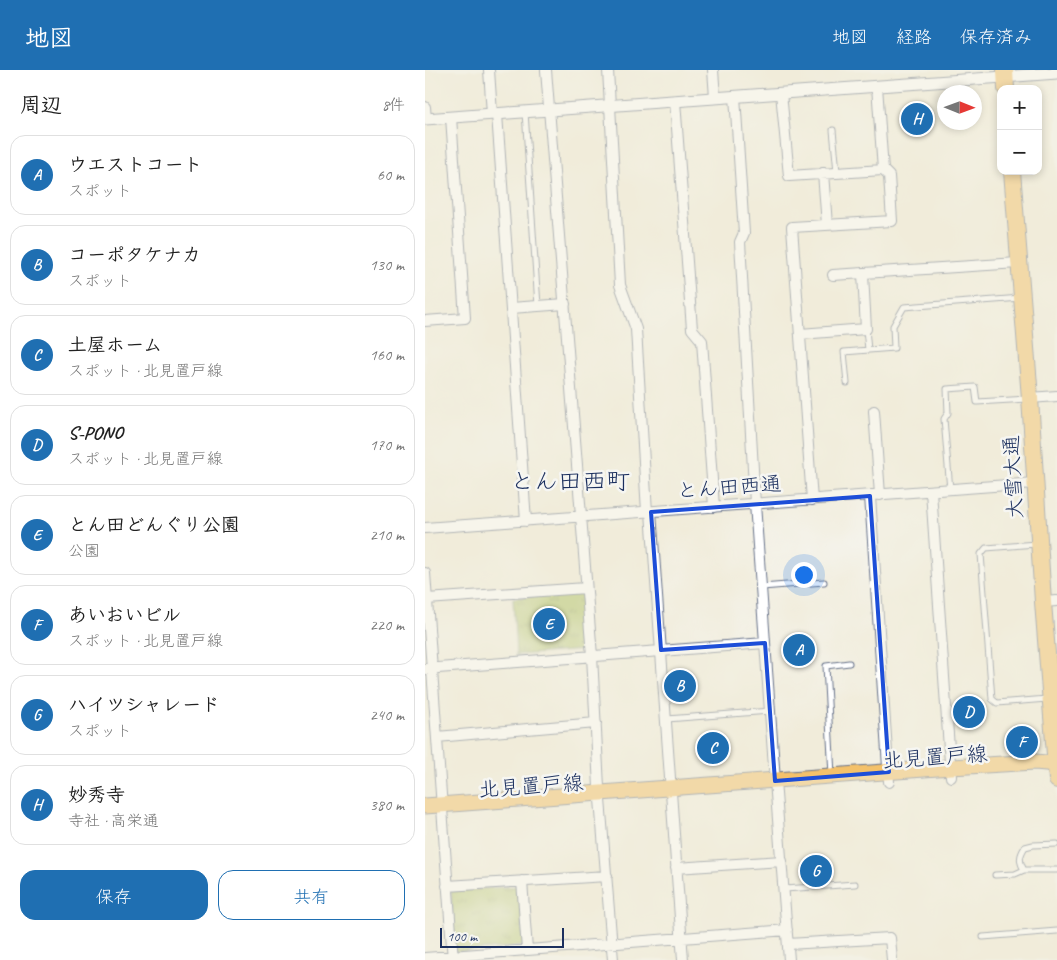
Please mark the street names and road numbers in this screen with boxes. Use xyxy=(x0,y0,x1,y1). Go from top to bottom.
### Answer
street label: 大雪大通 xyxy=(998,434,1028,520)
street label: とん田西通 xyxy=(676,470,782,504)
street label: 北見置戸線 xyxy=(882,740,988,774)
street label: 北見置戸線 xyxy=(478,769,584,803)

